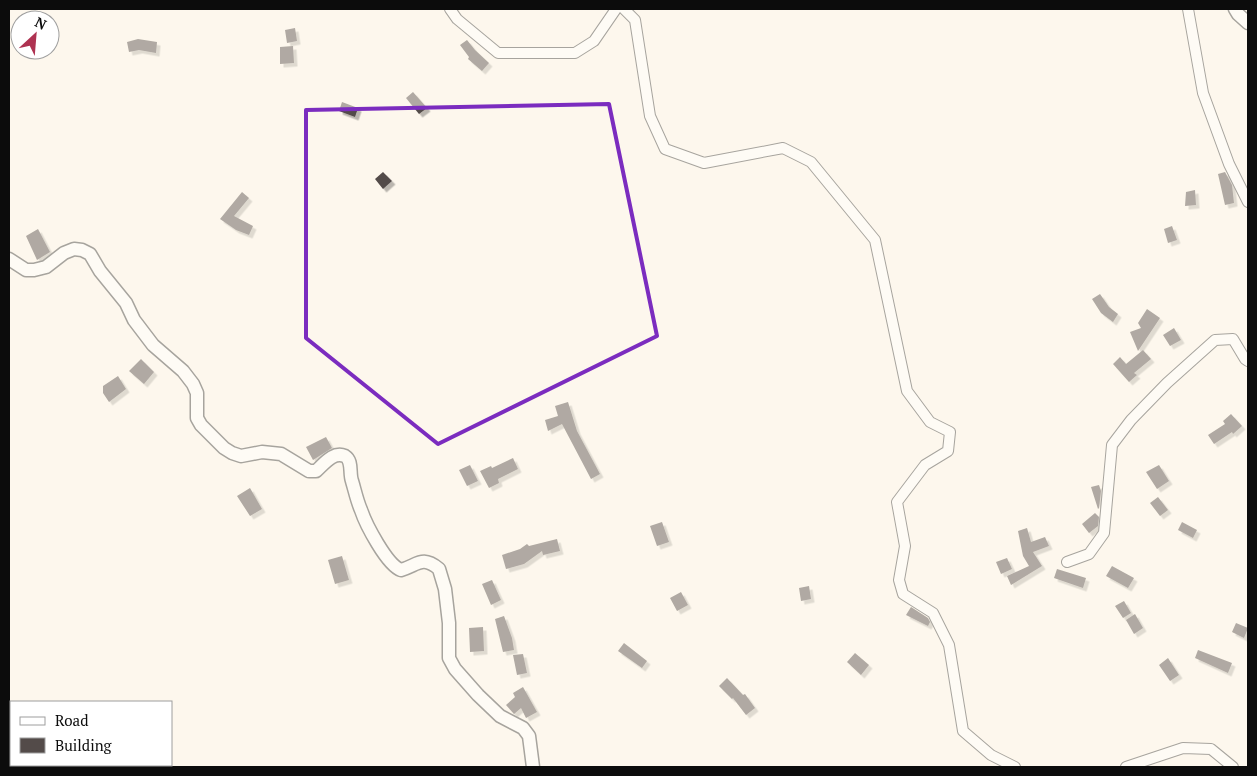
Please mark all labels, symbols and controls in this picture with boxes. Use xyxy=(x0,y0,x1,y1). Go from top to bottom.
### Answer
north arrow xyxy=(10,10,60,60)
text: N xyxy=(32,12,50,34)
legend xyxy=(10,701,172,766)
text: Road xyxy=(55,710,88,730)
text: Building xyxy=(55,735,113,755)

